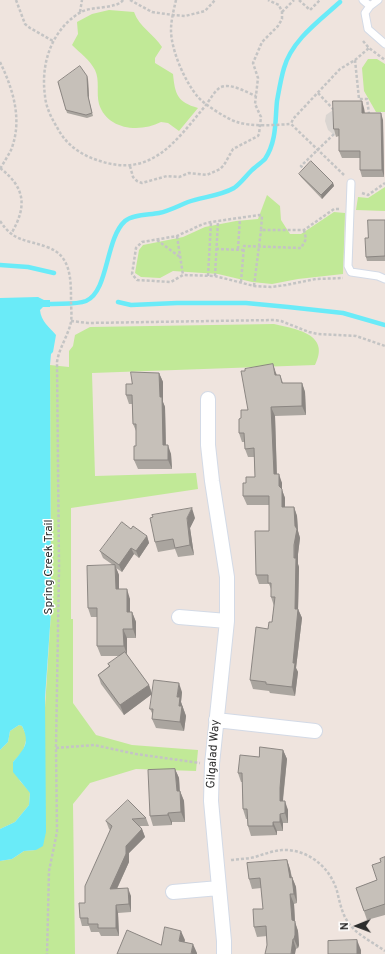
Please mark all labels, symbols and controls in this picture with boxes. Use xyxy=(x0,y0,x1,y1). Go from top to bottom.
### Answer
street label: Spring Creek Trail xyxy=(43,519,57,615)
street label: Gilgalad Way xyxy=(204,719,224,789)
north arrow xyxy=(337,906,377,946)
text: N xyxy=(338,922,352,930)

